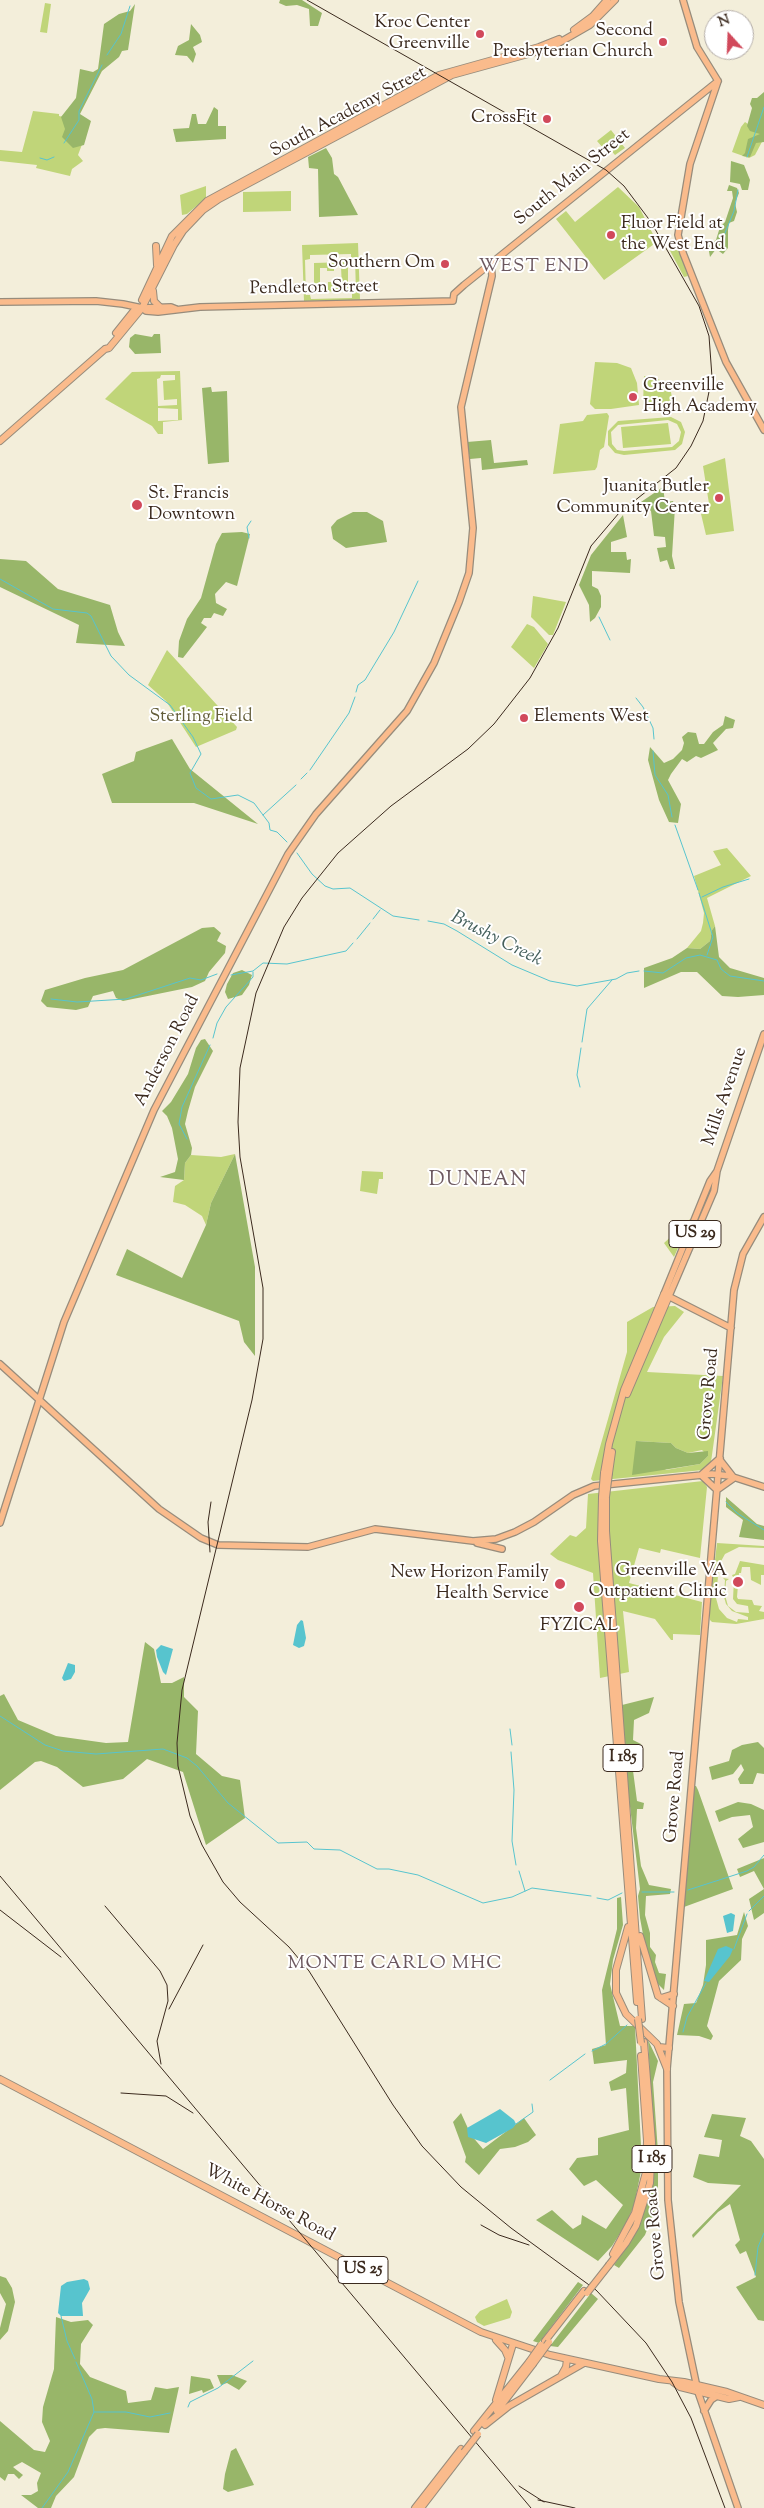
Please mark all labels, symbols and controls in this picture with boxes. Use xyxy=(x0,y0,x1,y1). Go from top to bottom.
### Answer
north arrow xyxy=(704,10,754,60)
text: N xyxy=(716,11,733,33)
place label: Kroc Center Greenville xyxy=(375,13,470,56)
place label: Second Presbyterian Church xyxy=(493,21,653,64)
marker: Kroc Center Greenville xyxy=(474,28,486,40)
marker: Second Presbyterian Church xyxy=(657,36,669,48)
street label: South Academy Street xyxy=(267,63,431,163)
place label: CrossFit xyxy=(471,108,537,130)
marker: CrossFit xyxy=(541,113,553,125)
street label: South Main Street xyxy=(511,125,635,231)
place label: Fluor Field at the West End xyxy=(621,214,725,256)
marker: Fluor Field at the West End xyxy=(605,229,617,241)
place label: Southern Om xyxy=(328,253,435,275)
district label: WEST END xyxy=(478,257,590,279)
marker: Southern Om xyxy=(439,258,451,270)
street label: Pendleton Street xyxy=(250,277,378,301)
place label: Greenville High Academy xyxy=(643,376,757,418)
marker: Greenville High Academy xyxy=(627,391,639,403)
place label: Juanita Butler Community Center xyxy=(556,477,709,520)
place label: St. Francis Downtown xyxy=(148,484,235,526)
marker: Juanita Butler Community Center xyxy=(713,492,725,504)
marker: St. Francis Downtown xyxy=(130,498,144,512)
park label: Sterling Field xyxy=(149,707,253,729)
place label: Elements West xyxy=(534,707,649,729)
marker: Elements West xyxy=(518,712,530,724)
water label: Brushy Creek xyxy=(447,907,545,973)
street label: Anderson Road xyxy=(131,992,205,1110)
street label: Mills Avenue xyxy=(699,1045,753,1149)
district label: DUNEAN xyxy=(428,1170,528,1194)
road number: US 29 xyxy=(669,1220,721,1248)
street label: Grove Road xyxy=(695,1347,725,1441)
place label: Greenville VA Outpatient Clinic xyxy=(589,1561,727,1604)
place label: New Horizon Family Health Service xyxy=(391,1563,549,1606)
marker: Greenville VA Outpatient Clinic xyxy=(731,1575,745,1589)
marker: New Horizon Family Health Service xyxy=(553,1577,567,1591)
marker: FYZICAL xyxy=(572,1600,586,1614)
place label: FYZICAL xyxy=(540,1616,618,1638)
road number: I 185 xyxy=(603,1745,643,1772)
street label: Grove Road xyxy=(661,1750,691,1844)
district label: MONTE CARLO MHC xyxy=(286,1954,504,1976)
road number: I 185 xyxy=(632,2146,672,2172)
street label: White Horse Road xyxy=(200,2161,338,2247)
street label: Grove Road xyxy=(642,2187,672,2281)
road number: US 25 xyxy=(338,2256,388,2284)

